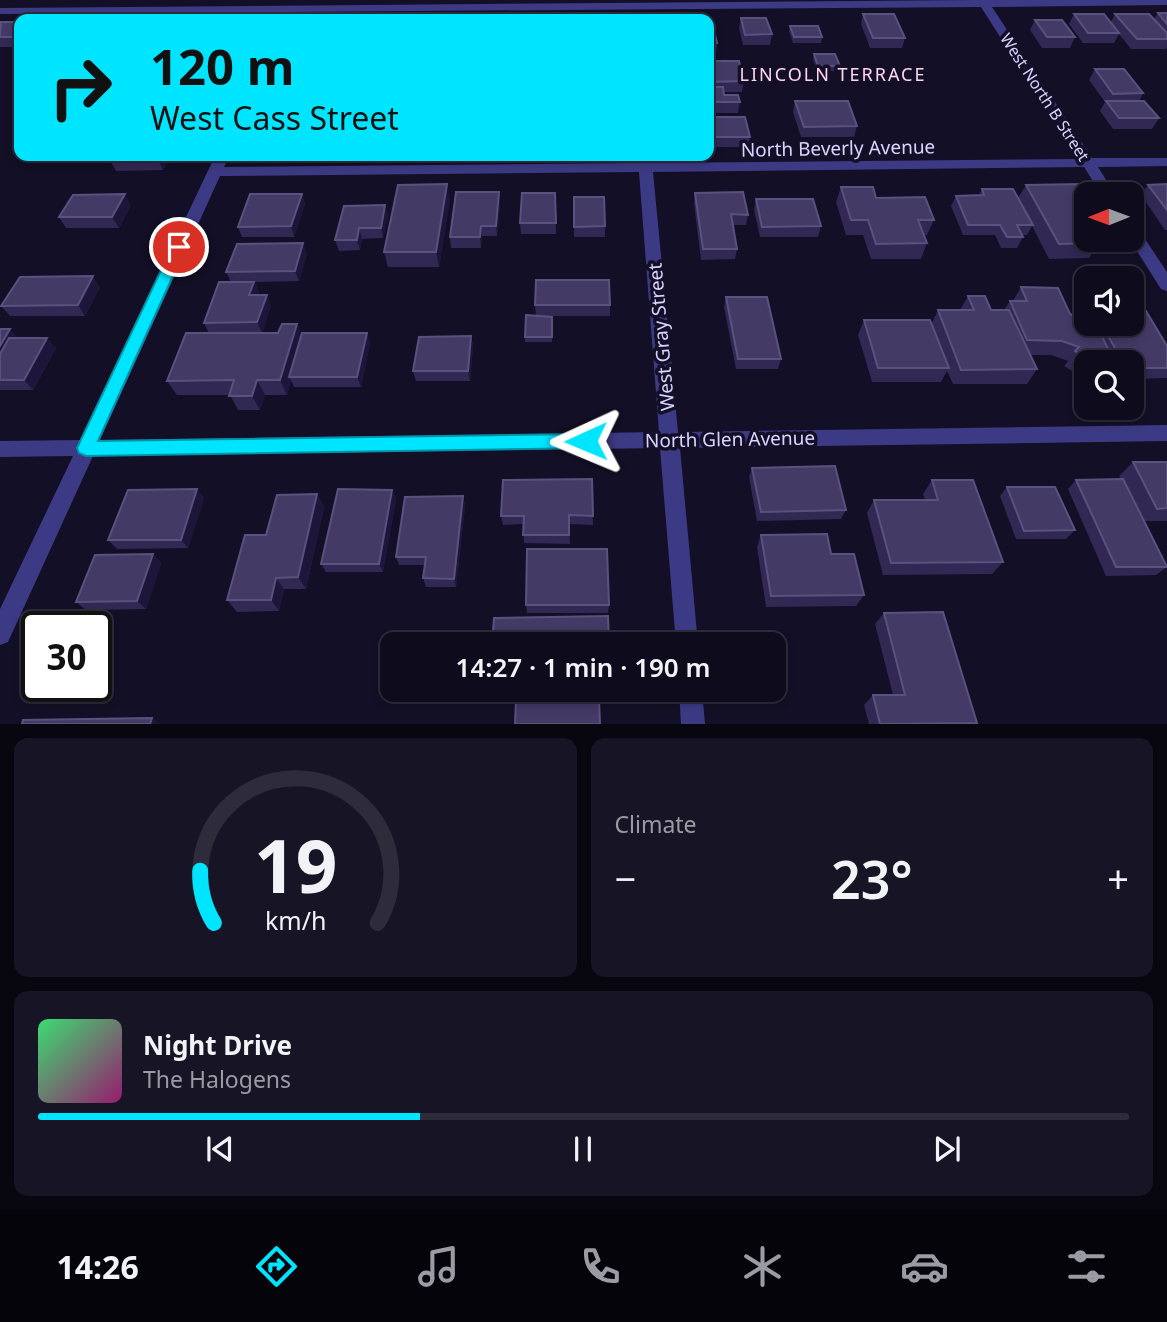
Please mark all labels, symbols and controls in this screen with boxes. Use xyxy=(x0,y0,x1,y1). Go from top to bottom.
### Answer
street label: West North B Street xyxy=(995,29,1095,166)
text: 120 m xyxy=(150,33,295,99)
icon: right xyxy=(35,42,126,133)
district label: LINCOLN TERRACE xyxy=(739,62,927,86)
text: West Cass Street xyxy=(150,96,399,139)
street label: North Beverly Avenue xyxy=(741,133,935,163)
north arrow xyxy=(1074,182,1144,252)
map controls xyxy=(1074,182,1144,420)
pin xyxy=(149,217,209,277)
icon: arrive xyxy=(160,228,198,266)
street label: West Gray Street xyxy=(642,262,680,412)
button: sound xyxy=(1074,266,1144,336)
button: search xyxy=(1074,350,1144,420)
position arrow xyxy=(549,404,623,478)
street label: North Glen Avenue xyxy=(645,425,815,453)
speed limit sign: 30 xyxy=(21,611,112,702)
text: 14:27 · 1 min · 190 m xyxy=(456,649,710,685)
text: Climate xyxy=(615,808,697,840)
text: 19 xyxy=(254,816,337,915)
text: 23° xyxy=(831,843,913,914)
text: − xyxy=(615,852,636,904)
text: + xyxy=(1107,852,1129,904)
text: km/h xyxy=(264,903,326,937)
text: Night Drive xyxy=(143,1027,292,1063)
text: The Halogens xyxy=(143,1063,291,1095)
icon: previous xyxy=(201,1130,239,1168)
icon: pause xyxy=(564,1130,602,1168)
icon: next xyxy=(928,1130,966,1168)
icon: directions xyxy=(252,1242,301,1291)
icon: music xyxy=(414,1242,463,1291)
icon: phone xyxy=(576,1242,625,1291)
icon: climate xyxy=(738,1242,787,1291)
icon: car xyxy=(900,1242,949,1291)
icon: filters xyxy=(1062,1242,1111,1291)
text: 14:26 xyxy=(56,1245,139,1288)

